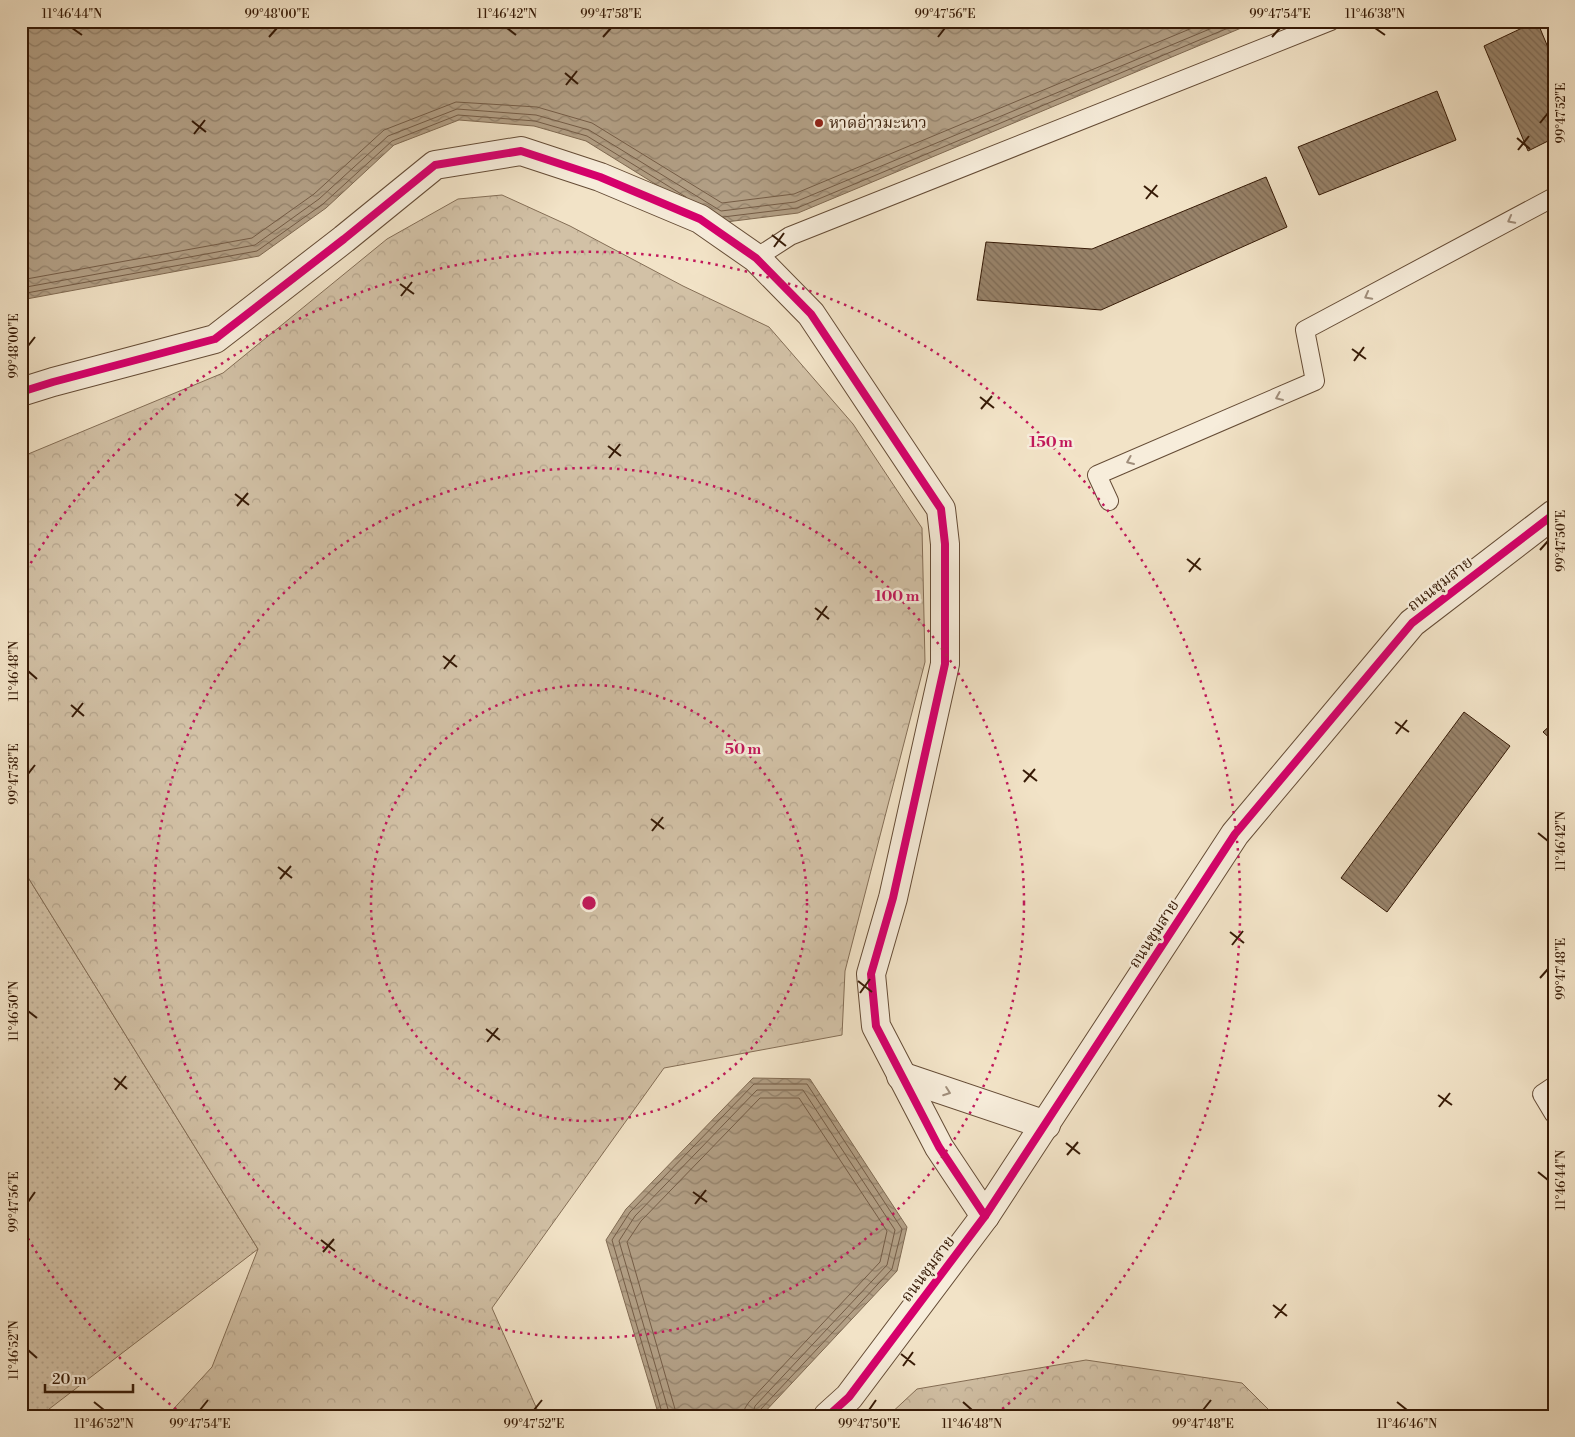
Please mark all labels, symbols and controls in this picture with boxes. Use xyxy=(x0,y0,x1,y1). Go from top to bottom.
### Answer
text: 11°46'44"N xyxy=(42,7,102,22)
text: 99°48'00"E xyxy=(244,7,310,22)
text: 11°46'42"N xyxy=(477,7,537,22)
text: 99°47'58"E xyxy=(580,7,642,22)
text: 99°47'56"E xyxy=(914,7,976,22)
text: 99°47'54"E xyxy=(1249,7,1311,22)
text: 11°46'38"N xyxy=(1345,7,1405,22)
text: 99°47'52"E xyxy=(1554,83,1569,143)
place label: หาดอ่าวมะนาว xyxy=(829,113,927,133)
marker: หาดอ่าวมะนาว xyxy=(813,117,825,129)
one-way arrow xyxy=(1507,214,1516,224)
one-way arrow xyxy=(1364,290,1373,300)
text: 99°48'00"E xyxy=(7,313,22,379)
one-way arrow xyxy=(1275,390,1284,401)
text: 150 m xyxy=(1029,433,1073,452)
one-way arrow xyxy=(1126,455,1135,466)
text: 99°47'50"E xyxy=(1554,510,1569,572)
street label: ถนนชุมสาย xyxy=(1403,552,1477,617)
text: 100 m xyxy=(875,587,920,606)
text: 11°46'48"N xyxy=(7,641,22,701)
text: 50 m xyxy=(725,740,761,759)
text: 99°47'58"E xyxy=(7,743,22,805)
text: 11°46'42"N xyxy=(1554,811,1569,871)
centre of rings xyxy=(580,894,598,912)
street label: ถนนชุมสาย xyxy=(1124,896,1184,973)
text: 99°47'48"E xyxy=(1554,938,1569,1000)
text: 11°46'50"N xyxy=(7,981,22,1041)
one-way arrow xyxy=(942,1086,951,1096)
text: 11°46'44"N xyxy=(1554,1150,1569,1210)
text: 99°47'56"E xyxy=(7,1171,22,1233)
street label: ถนนชุมสาย xyxy=(897,1232,960,1307)
text: 11°46'52"N xyxy=(7,1320,22,1380)
scale bar xyxy=(45,1362,132,1394)
text: 20 m xyxy=(52,1370,87,1389)
text: 11°46'52"N xyxy=(74,1417,134,1432)
text: 99°47'54"E xyxy=(169,1417,231,1432)
text: 99°47'52"E xyxy=(504,1417,564,1432)
text: 99°47'50"E xyxy=(838,1417,900,1432)
text: 11°46'48"N xyxy=(942,1417,1002,1432)
text: 99°47'48"E xyxy=(1172,1417,1234,1432)
text: 11°46'46"N xyxy=(1377,1417,1437,1432)

